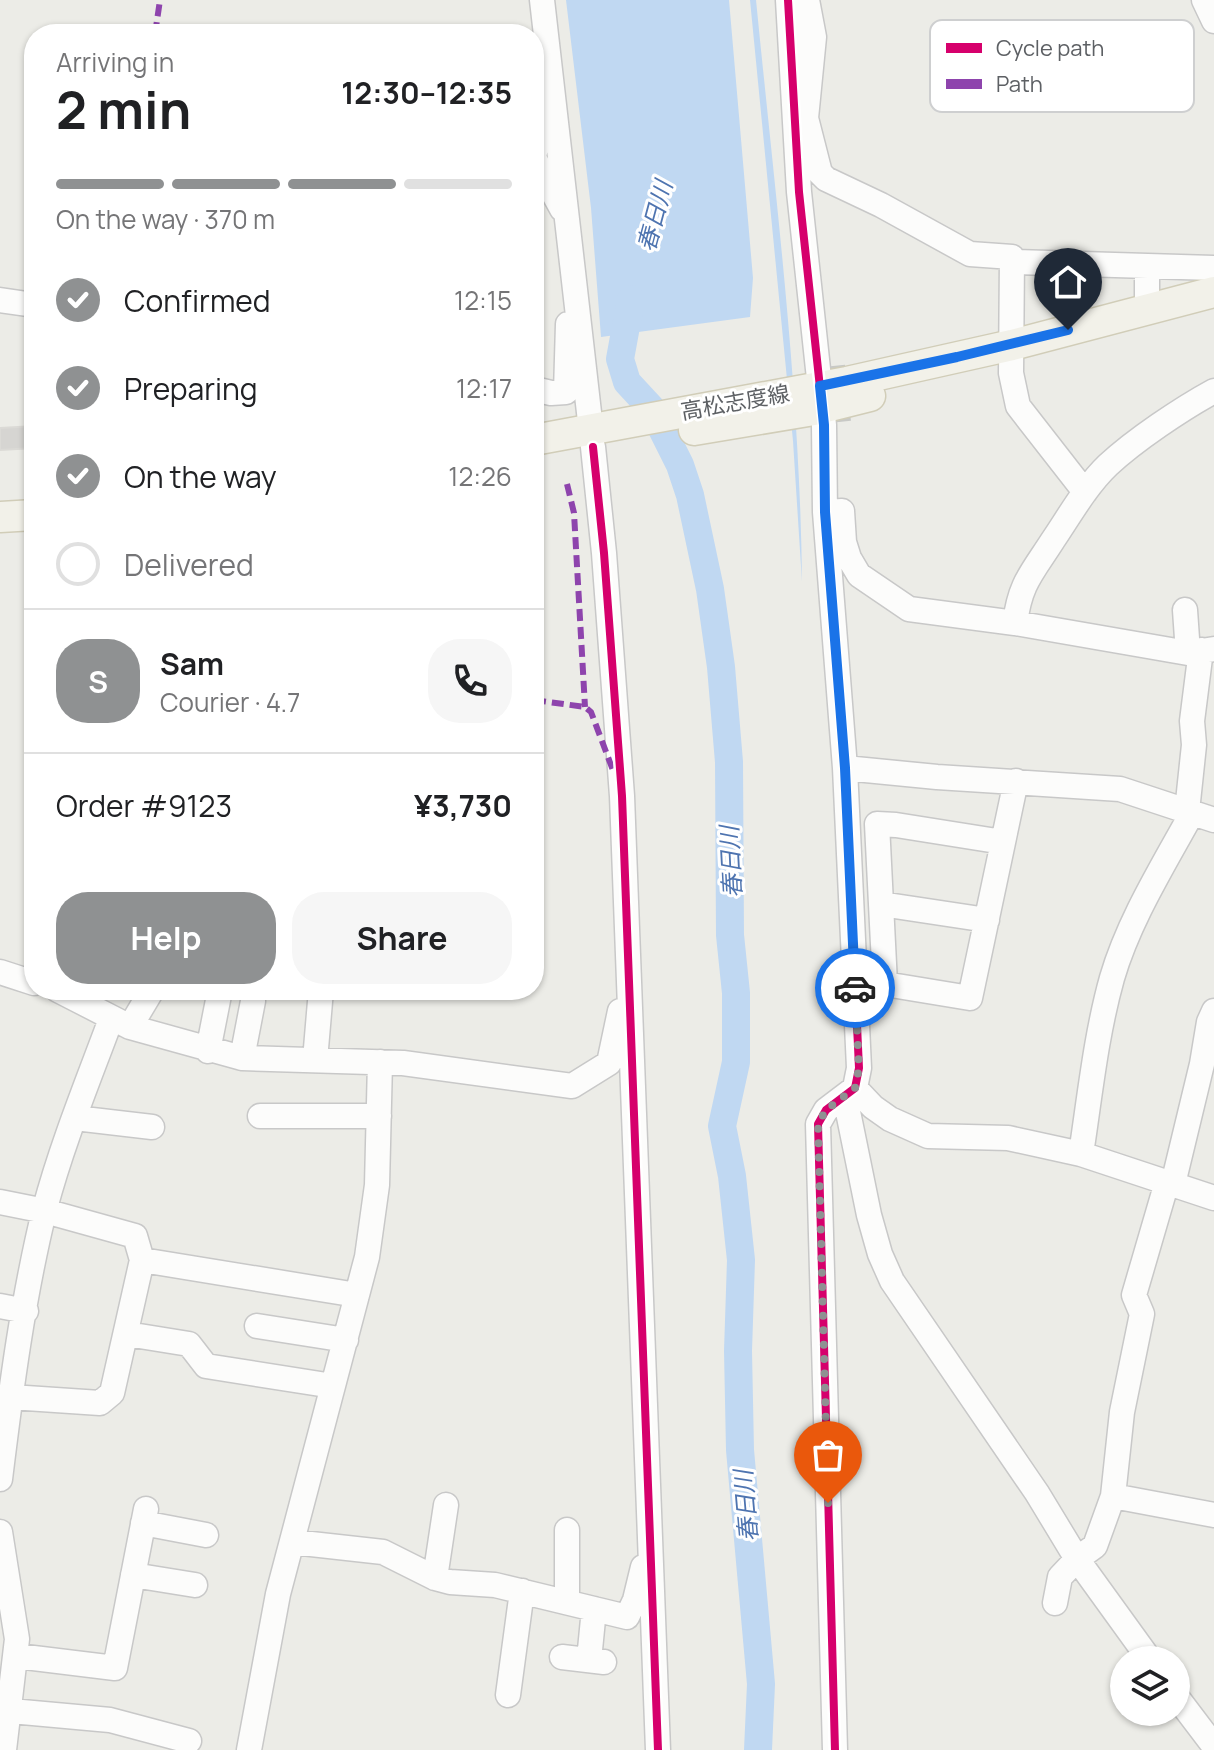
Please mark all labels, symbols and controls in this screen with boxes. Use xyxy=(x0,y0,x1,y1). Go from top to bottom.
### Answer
legend xyxy=(930,20,1194,112)
text: Cycle path xyxy=(996,33,1104,63)
text: Arriving in xyxy=(56,44,174,80)
text: Path xyxy=(996,69,1043,99)
text: 12:30–12:35 xyxy=(341,72,512,113)
text: 2 min xyxy=(56,74,191,145)
water label: 春日川 xyxy=(629,174,680,255)
text: On the way · 370 m xyxy=(56,201,275,237)
pin xyxy=(1034,248,1102,330)
icon: home xyxy=(1046,260,1090,304)
icon: check xyxy=(56,278,100,322)
text: Confirmed xyxy=(124,280,271,321)
text: 12:15 xyxy=(454,282,512,318)
icon: check xyxy=(56,366,100,410)
text: Preparing xyxy=(124,368,258,409)
text: 12:17 xyxy=(456,370,512,406)
street label: 高松志度線 xyxy=(678,378,792,426)
icon: check xyxy=(56,454,100,498)
text: On the way xyxy=(124,456,277,497)
text: 12:26 xyxy=(448,458,512,494)
text: Delivered xyxy=(124,544,254,585)
button: phone xyxy=(428,639,512,723)
text: Sam xyxy=(160,643,224,684)
text: S xyxy=(88,661,108,702)
text: Courier · 4.7 xyxy=(160,684,300,720)
text: Order #9123 xyxy=(56,785,232,826)
text: ¥3,730 xyxy=(414,785,512,826)
water label: 春日川 xyxy=(711,822,748,899)
button: Help xyxy=(56,892,276,984)
button: Share xyxy=(292,892,512,984)
courier xyxy=(815,948,895,1028)
icon: car xyxy=(833,966,877,1010)
pin xyxy=(794,1421,862,1503)
icon: bag xyxy=(806,1433,850,1477)
water label: 春日川 xyxy=(725,1466,765,1543)
map controls xyxy=(1110,1646,1190,1726)
button: layers xyxy=(1110,1646,1190,1726)

